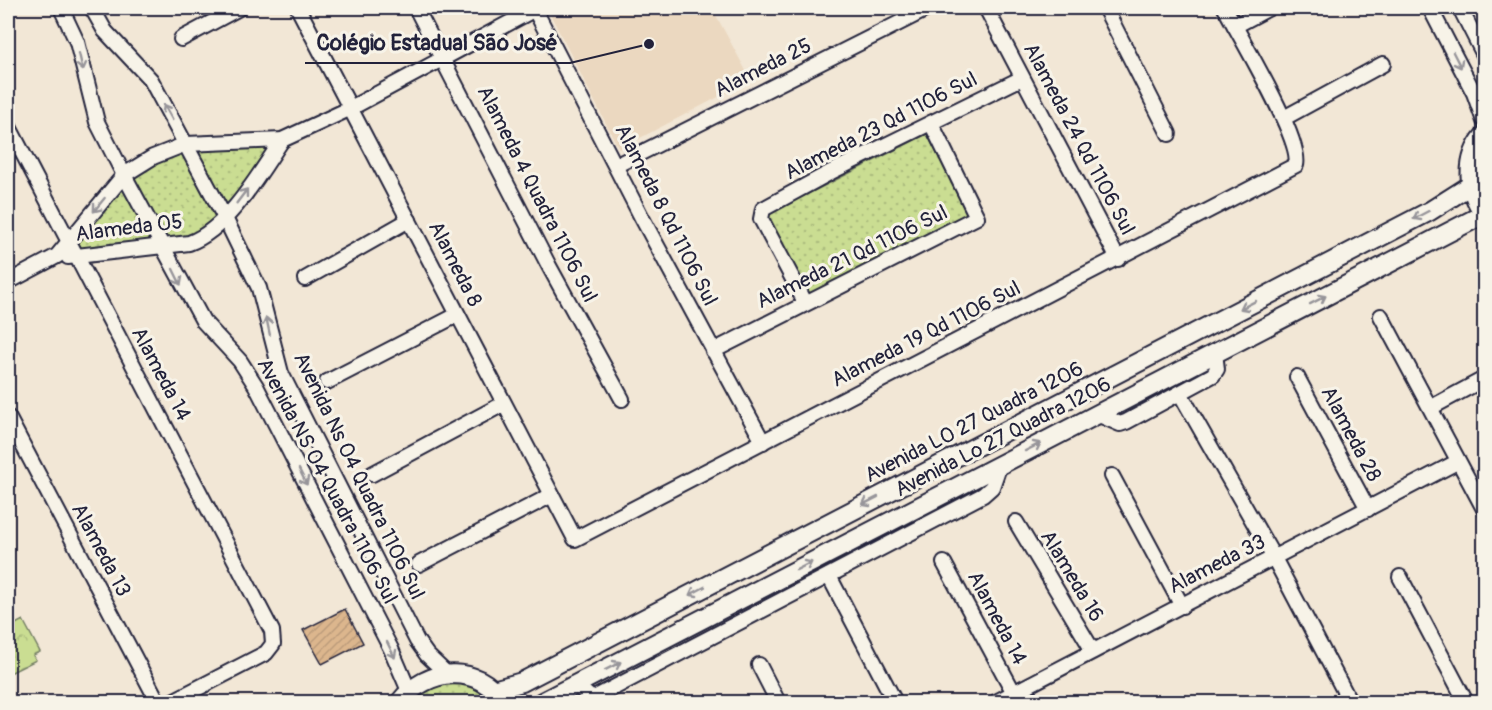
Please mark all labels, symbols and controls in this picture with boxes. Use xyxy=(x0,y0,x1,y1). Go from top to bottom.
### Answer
callout: Colégio Estadual São José xyxy=(305,23,570,63)
text: Colégio Estadual São José xyxy=(316,29,558,57)
street label: Alameda 25 xyxy=(710,32,816,104)
street label: Alameda 24 Qd 1106 Sul xyxy=(1017,38,1141,240)
one-way arrow xyxy=(1451,50,1463,68)
one-way arrow xyxy=(76,52,87,71)
street label: Alameda 23 Qd 1106 Sul xyxy=(780,66,982,186)
street label: Alameda 4 Quadra 1106 Sul xyxy=(471,81,603,307)
one-way arrow xyxy=(162,104,174,121)
street label: Alameda 8 Qd 1106 Sul xyxy=(609,120,723,310)
one-way arrow xyxy=(235,188,248,204)
one-way arrow xyxy=(93,197,106,213)
street label: Alameda 21 Qd 1106 Sul xyxy=(752,199,952,315)
street label: Alameda 05 xyxy=(74,208,184,248)
one-way arrow xyxy=(1413,209,1430,221)
street label: Alameda 8 xyxy=(422,217,488,311)
one-way arrow xyxy=(172,268,184,286)
street label: Alameda 19 Qd 1106 Sul xyxy=(827,275,1025,393)
one-way arrow xyxy=(1309,294,1327,305)
one-way arrow xyxy=(1240,299,1257,311)
one-way arrow xyxy=(262,316,274,335)
street label: Alameda 14 xyxy=(125,322,197,426)
street label: Avenida Ns 04 Quadra 1106 Sul xyxy=(287,348,431,604)
street label: Avenida NS 04 Quadra 1106 Sul xyxy=(251,353,403,609)
street label: Avenida L0 27 Quadra 1206 xyxy=(860,355,1088,489)
street label: Avenida Lo 27 Quadra 1206 xyxy=(890,371,1116,503)
street label: Alameda 28 xyxy=(1315,382,1387,486)
one-way arrow xyxy=(1024,441,1041,453)
one-way arrow xyxy=(298,467,309,485)
one-way arrow xyxy=(861,496,879,508)
street label: Alameda 13 xyxy=(65,499,137,601)
street label: Alameda 16 xyxy=(1034,525,1110,627)
street label: Alameda 33 xyxy=(1164,528,1270,600)
one-way arrow xyxy=(795,560,812,572)
street label: Alameda 14 xyxy=(961,566,1033,670)
one-way arrow xyxy=(688,586,706,597)
one-way arrow xyxy=(386,641,398,659)
one-way arrow xyxy=(603,660,621,671)

